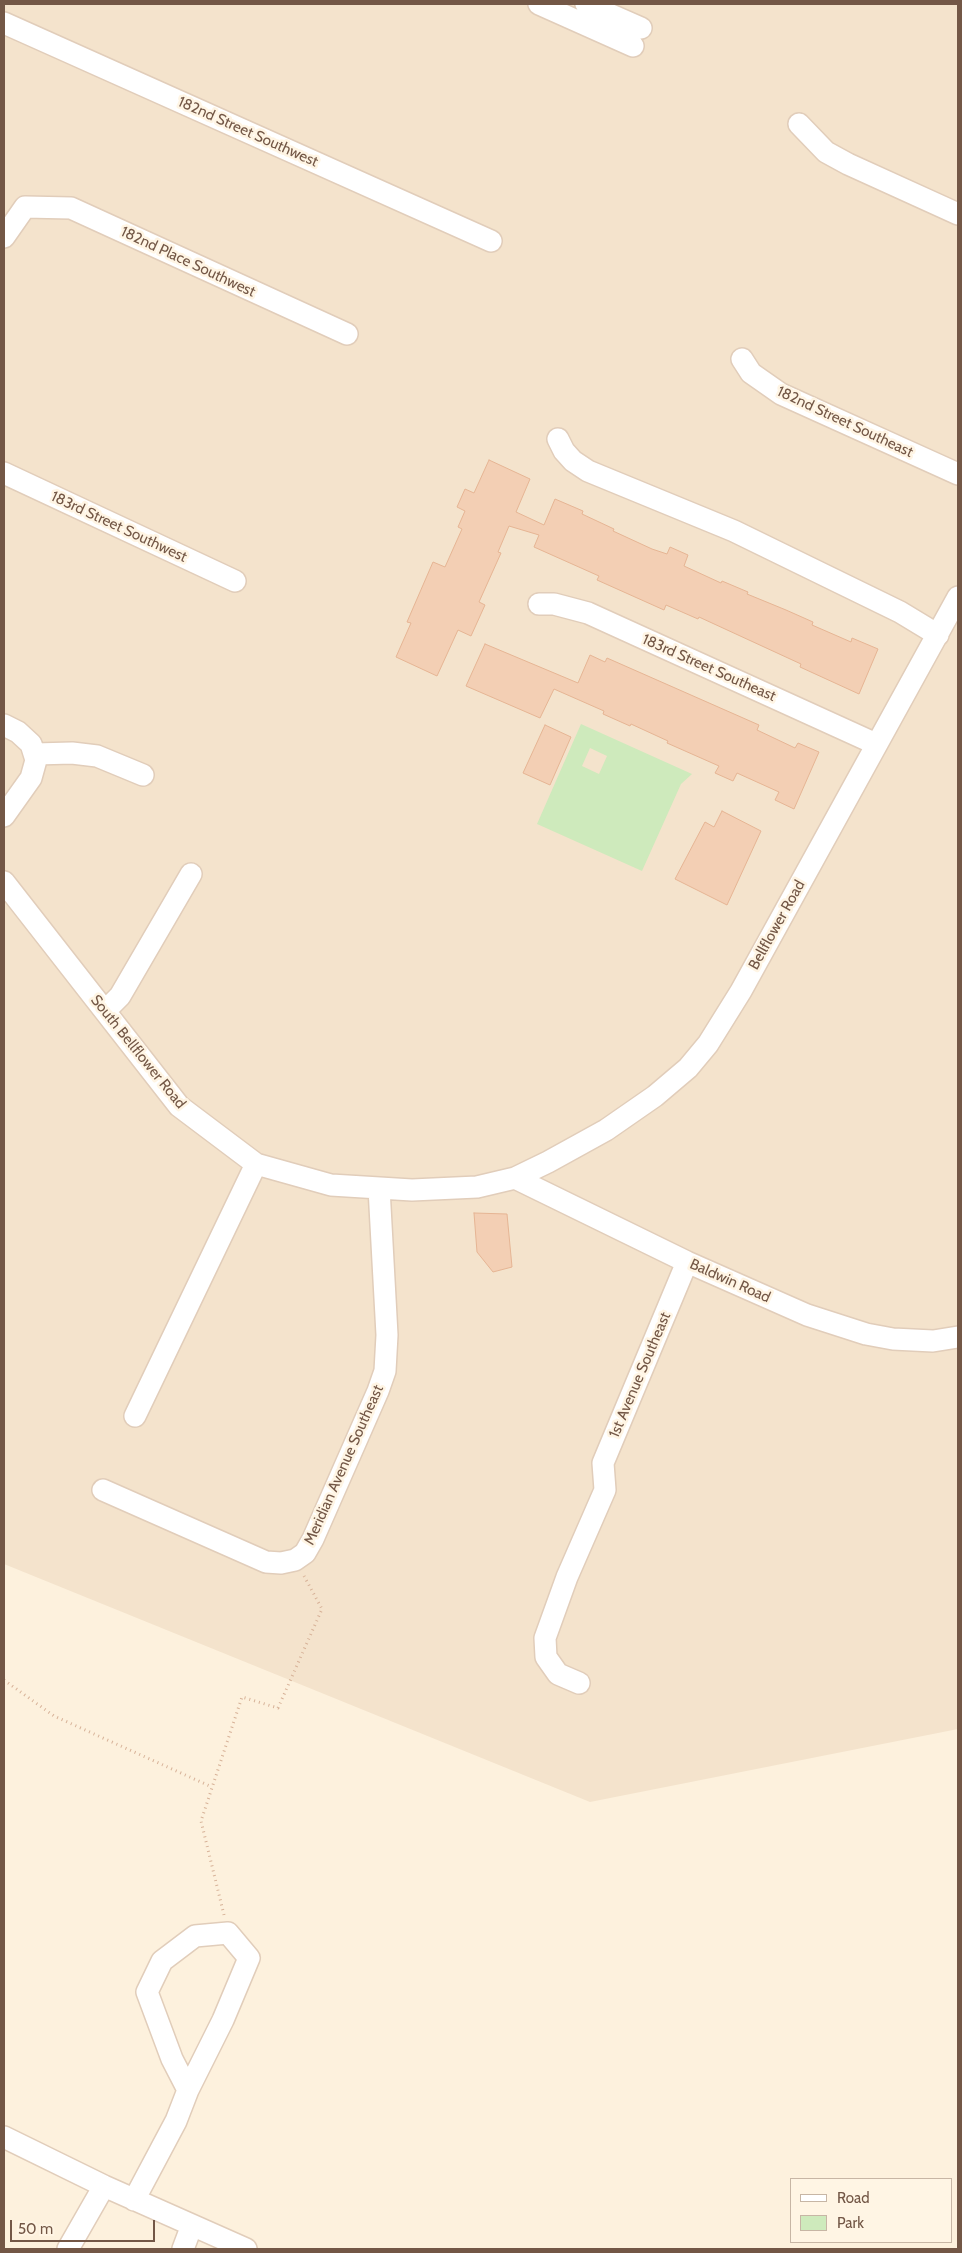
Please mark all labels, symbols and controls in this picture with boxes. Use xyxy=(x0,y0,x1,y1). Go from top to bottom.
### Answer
street label: 182nd Street Southwest xyxy=(175,93,321,171)
street label: 182nd Place Southwest xyxy=(118,223,258,301)
street label: 182nd Street Southeast xyxy=(774,383,916,461)
street label: 183rd Street Southwest xyxy=(48,488,190,566)
street label: 183rd Street Southeast xyxy=(639,630,779,706)
street label: Bellflower Road xyxy=(745,877,809,973)
street label: South Bellflower Road xyxy=(87,992,189,1112)
street label: Baldwin Road xyxy=(687,1255,773,1307)
street label: 1st Avenue Southeast xyxy=(605,1310,675,1440)
street label: Meridian Avenue Southeast xyxy=(301,1382,387,1548)
legend xyxy=(790,2178,952,2243)
text: Road xyxy=(837,2189,870,2207)
scale bar xyxy=(12,2210,158,2242)
text: Park xyxy=(837,2214,864,2232)
text: 50 m xyxy=(18,2220,53,2238)

